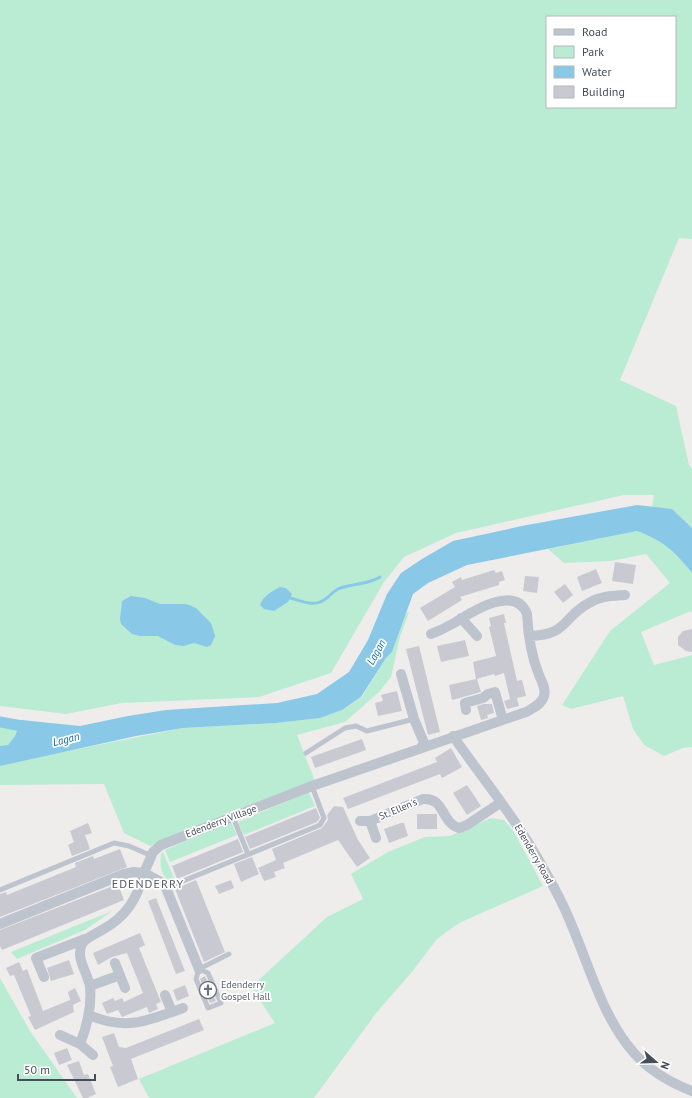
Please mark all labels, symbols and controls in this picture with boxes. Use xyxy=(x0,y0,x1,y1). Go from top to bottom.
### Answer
legend xyxy=(546,16,676,108)
text: Road xyxy=(582,24,607,39)
text: Park xyxy=(582,44,604,59)
text: Water xyxy=(582,64,612,79)
text: Building xyxy=(582,84,625,99)
water label: Lagan xyxy=(363,637,389,667)
water label: Lagan xyxy=(51,729,81,749)
street label: St. Ellen's xyxy=(377,795,419,823)
street label: Edenderry Village xyxy=(184,802,258,840)
street label: Edenderry Road xyxy=(512,822,556,886)
district label: EDENDERRY xyxy=(112,876,184,891)
place label: Edenderry Gospel Hall xyxy=(221,978,270,1003)
church icon: Edenderry Gospel Hall xyxy=(198,980,218,1000)
north arrow xyxy=(636,1042,676,1082)
scale bar xyxy=(18,1056,95,1082)
text: N xyxy=(658,1060,673,1071)
text: 50 m xyxy=(24,1062,50,1077)

